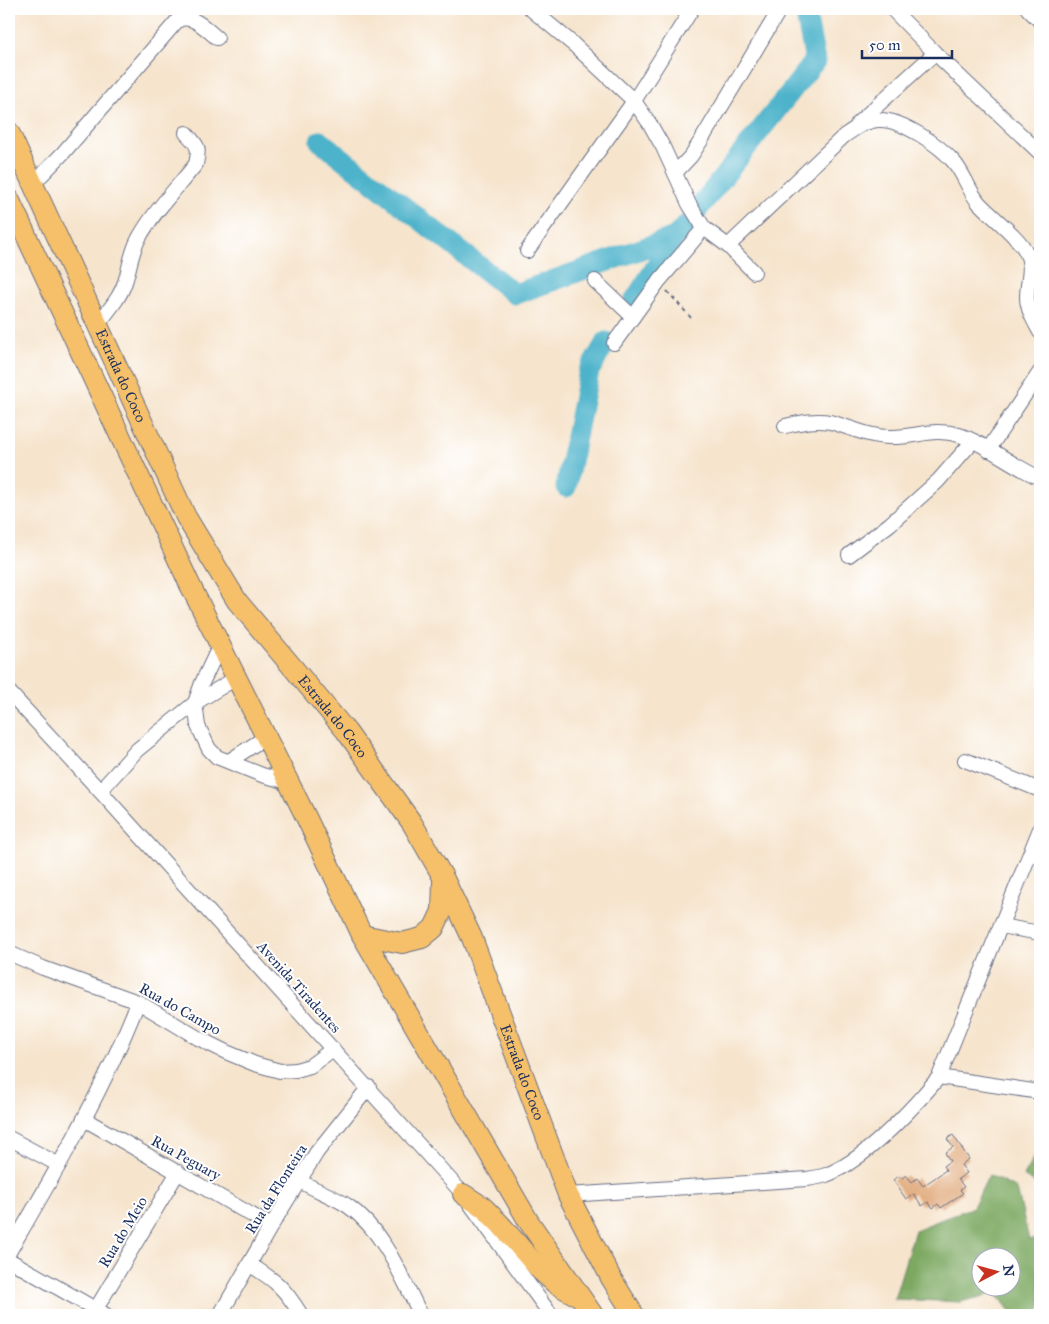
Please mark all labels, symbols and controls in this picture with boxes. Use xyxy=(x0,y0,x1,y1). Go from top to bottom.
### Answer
scale bar xyxy=(862,28,952,60)
text: 50 m xyxy=(869,36,901,54)
street label: Estrada do Coco xyxy=(92,326,150,425)
street label: Estrada do Coco xyxy=(294,671,371,762)
street label: Avenida Tiradentes xyxy=(252,937,345,1037)
street label: Rua do Campo xyxy=(136,979,224,1039)
street label: Estrada do Coco xyxy=(496,1022,548,1123)
street label: Rua Peguary xyxy=(148,1132,225,1185)
street label: Rua da Flonteira xyxy=(241,1140,311,1237)
street label: Rua do Meio xyxy=(95,1193,151,1271)
north arrow xyxy=(972,1246,1022,1296)
text: N xyxy=(999,1264,1018,1278)

